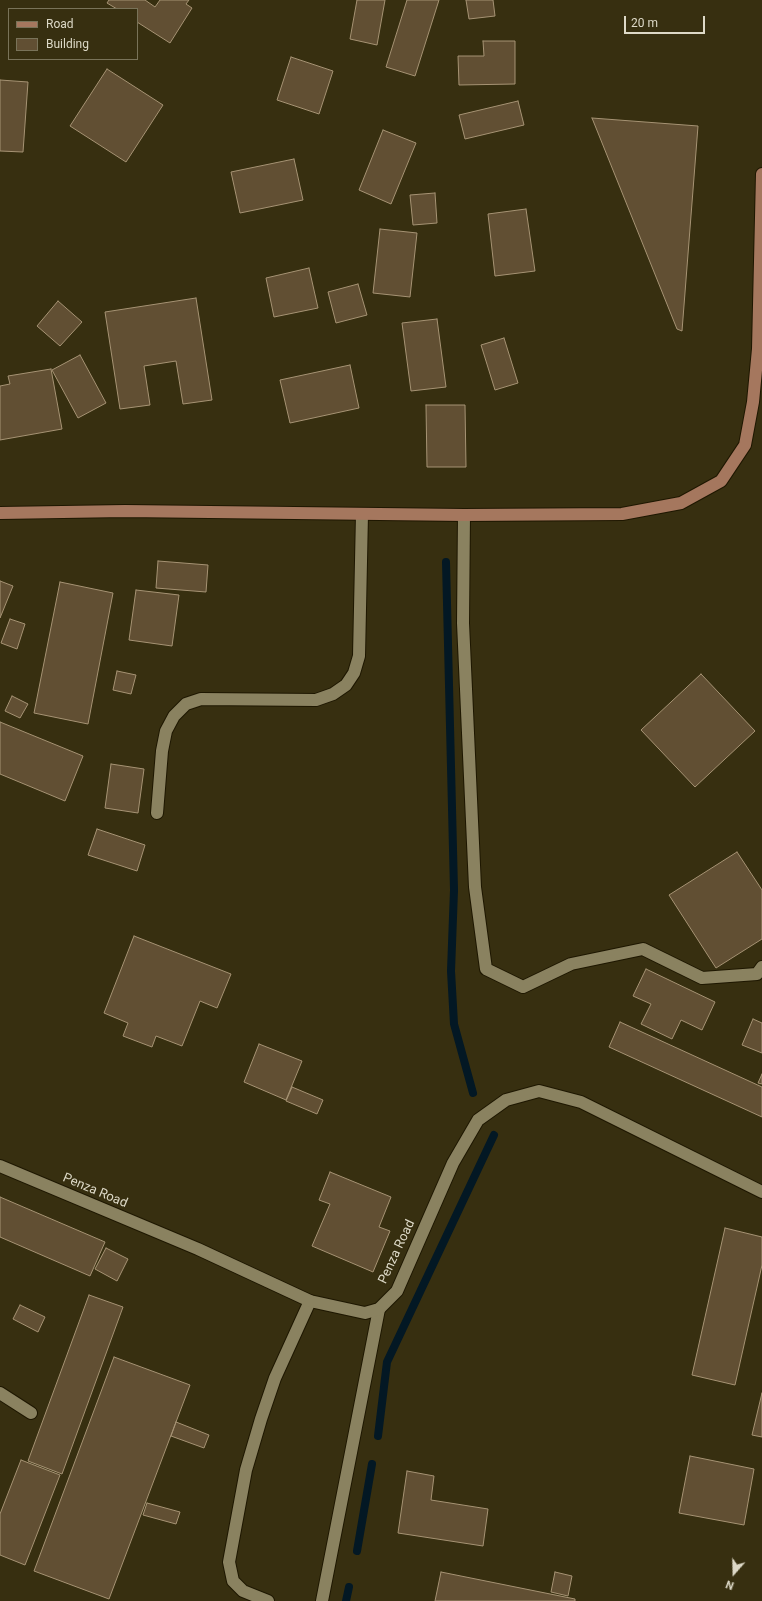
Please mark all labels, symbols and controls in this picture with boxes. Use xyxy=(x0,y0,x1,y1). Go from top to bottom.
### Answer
legend xyxy=(8,8,138,60)
scale bar xyxy=(626,8,707,34)
text: 20 m xyxy=(631,16,658,30)
text: Road xyxy=(46,17,74,31)
text: Building xyxy=(46,37,89,51)
street label: Penza Road xyxy=(60,1170,130,1212)
street label: Penza Road xyxy=(375,1218,419,1286)
north arrow xyxy=(714,1553,754,1593)
text: N xyxy=(724,1577,736,1592)

